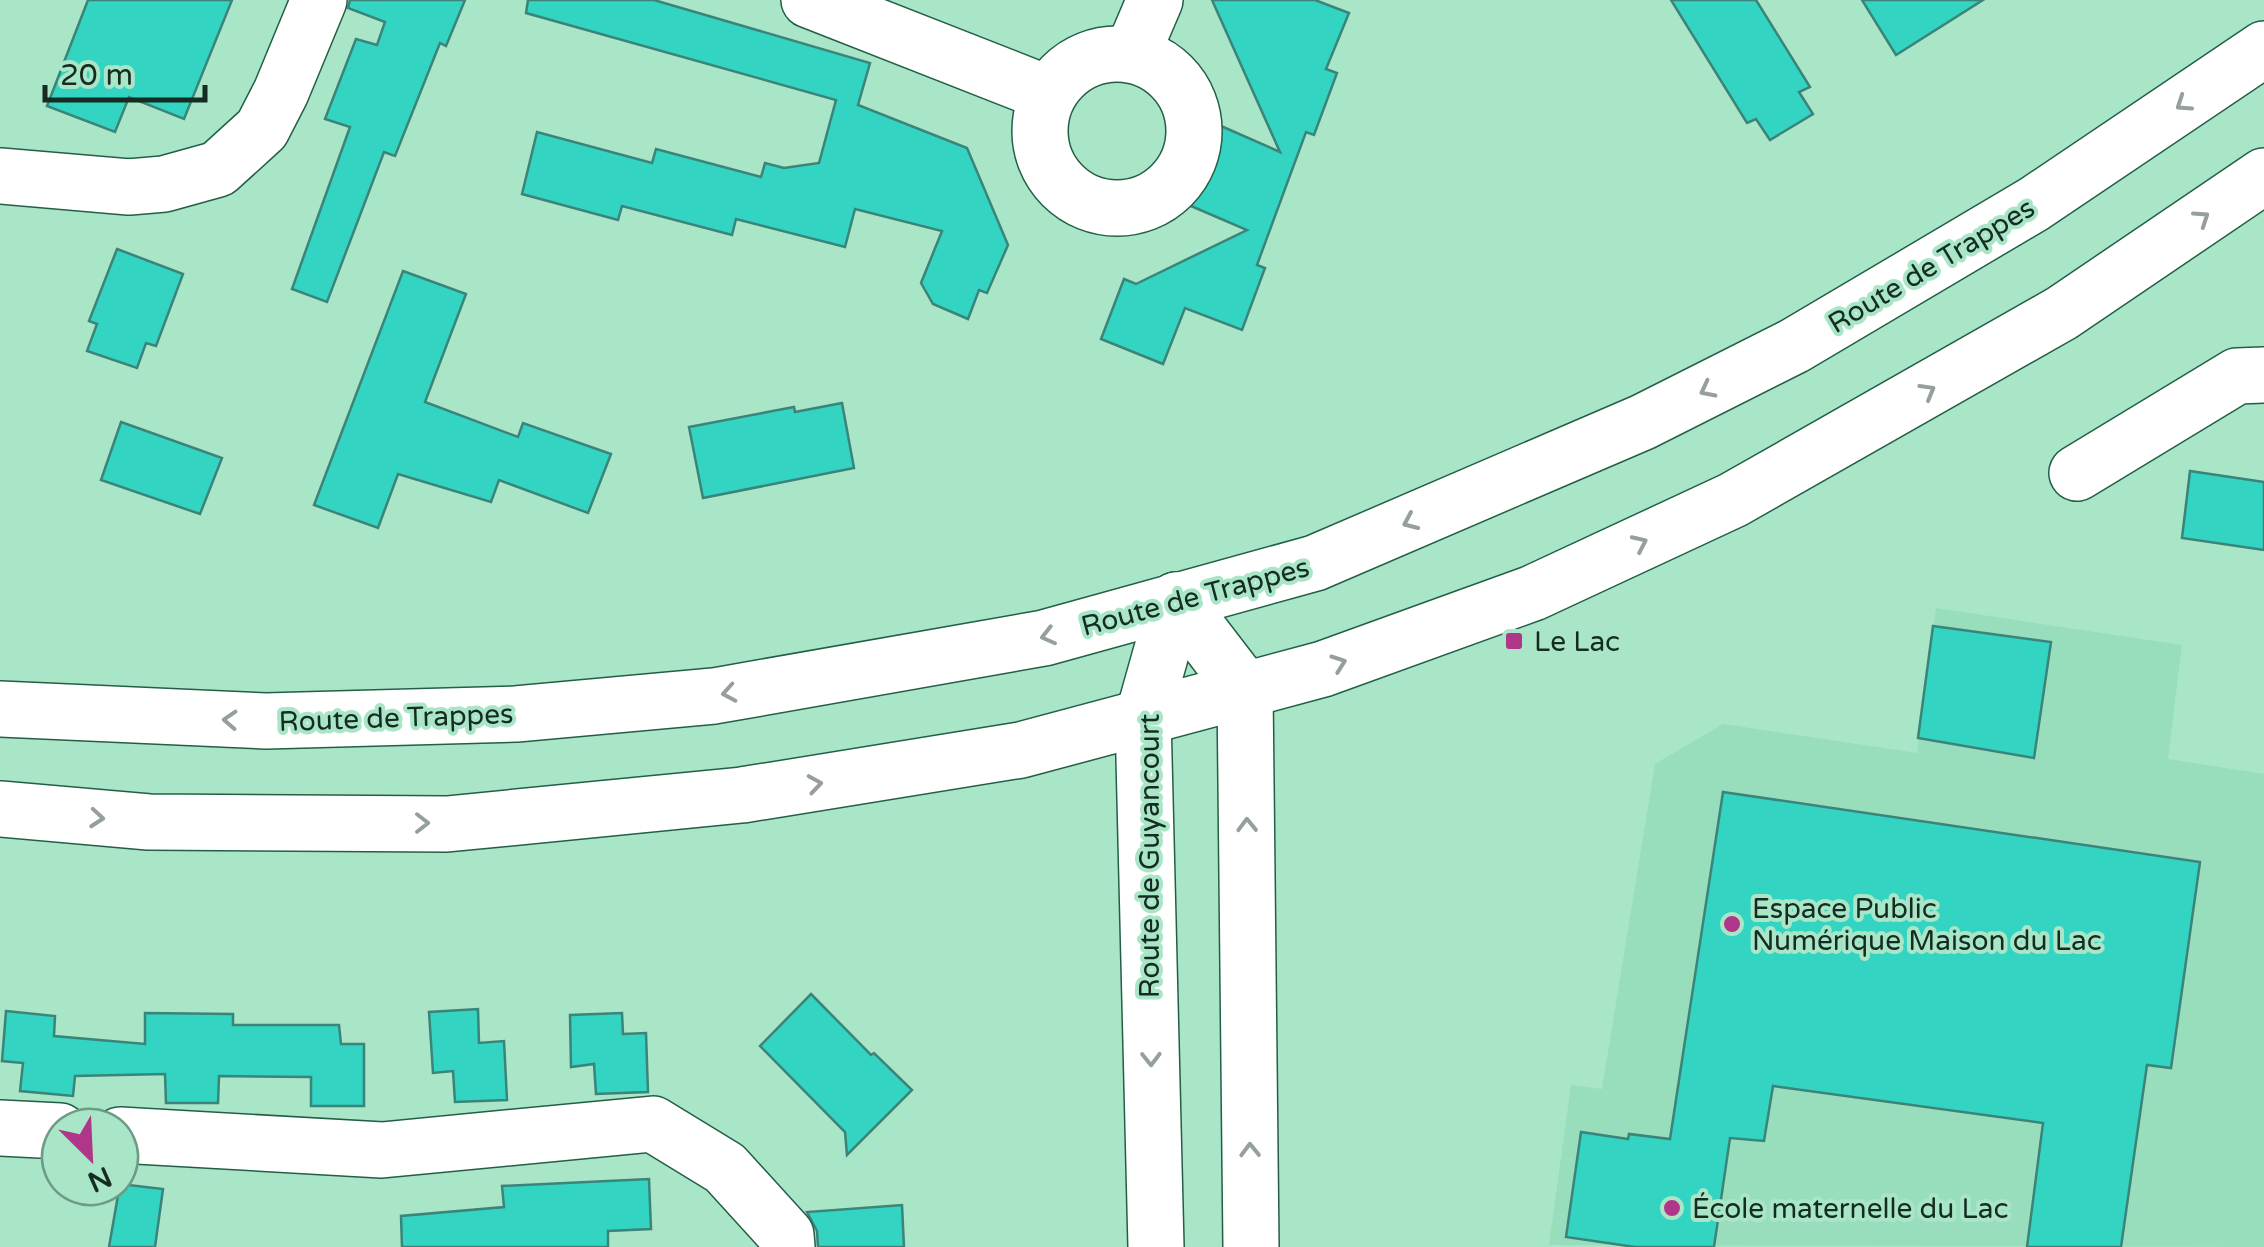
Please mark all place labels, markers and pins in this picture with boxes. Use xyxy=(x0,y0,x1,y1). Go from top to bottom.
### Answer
place label: Le Lac xyxy=(1534,625,1620,659)
marker: Le Lac xyxy=(1503,630,1525,652)
place label: Espace Public Numérique Maison du Lac xyxy=(1752,892,2102,958)
marker: Espace Public Numérique Maison du Lac xyxy=(1721,913,1743,935)
place label: École maternelle du Lac xyxy=(1692,1192,2008,1226)
marker: École maternelle du Lac xyxy=(1661,1197,1683,1219)

